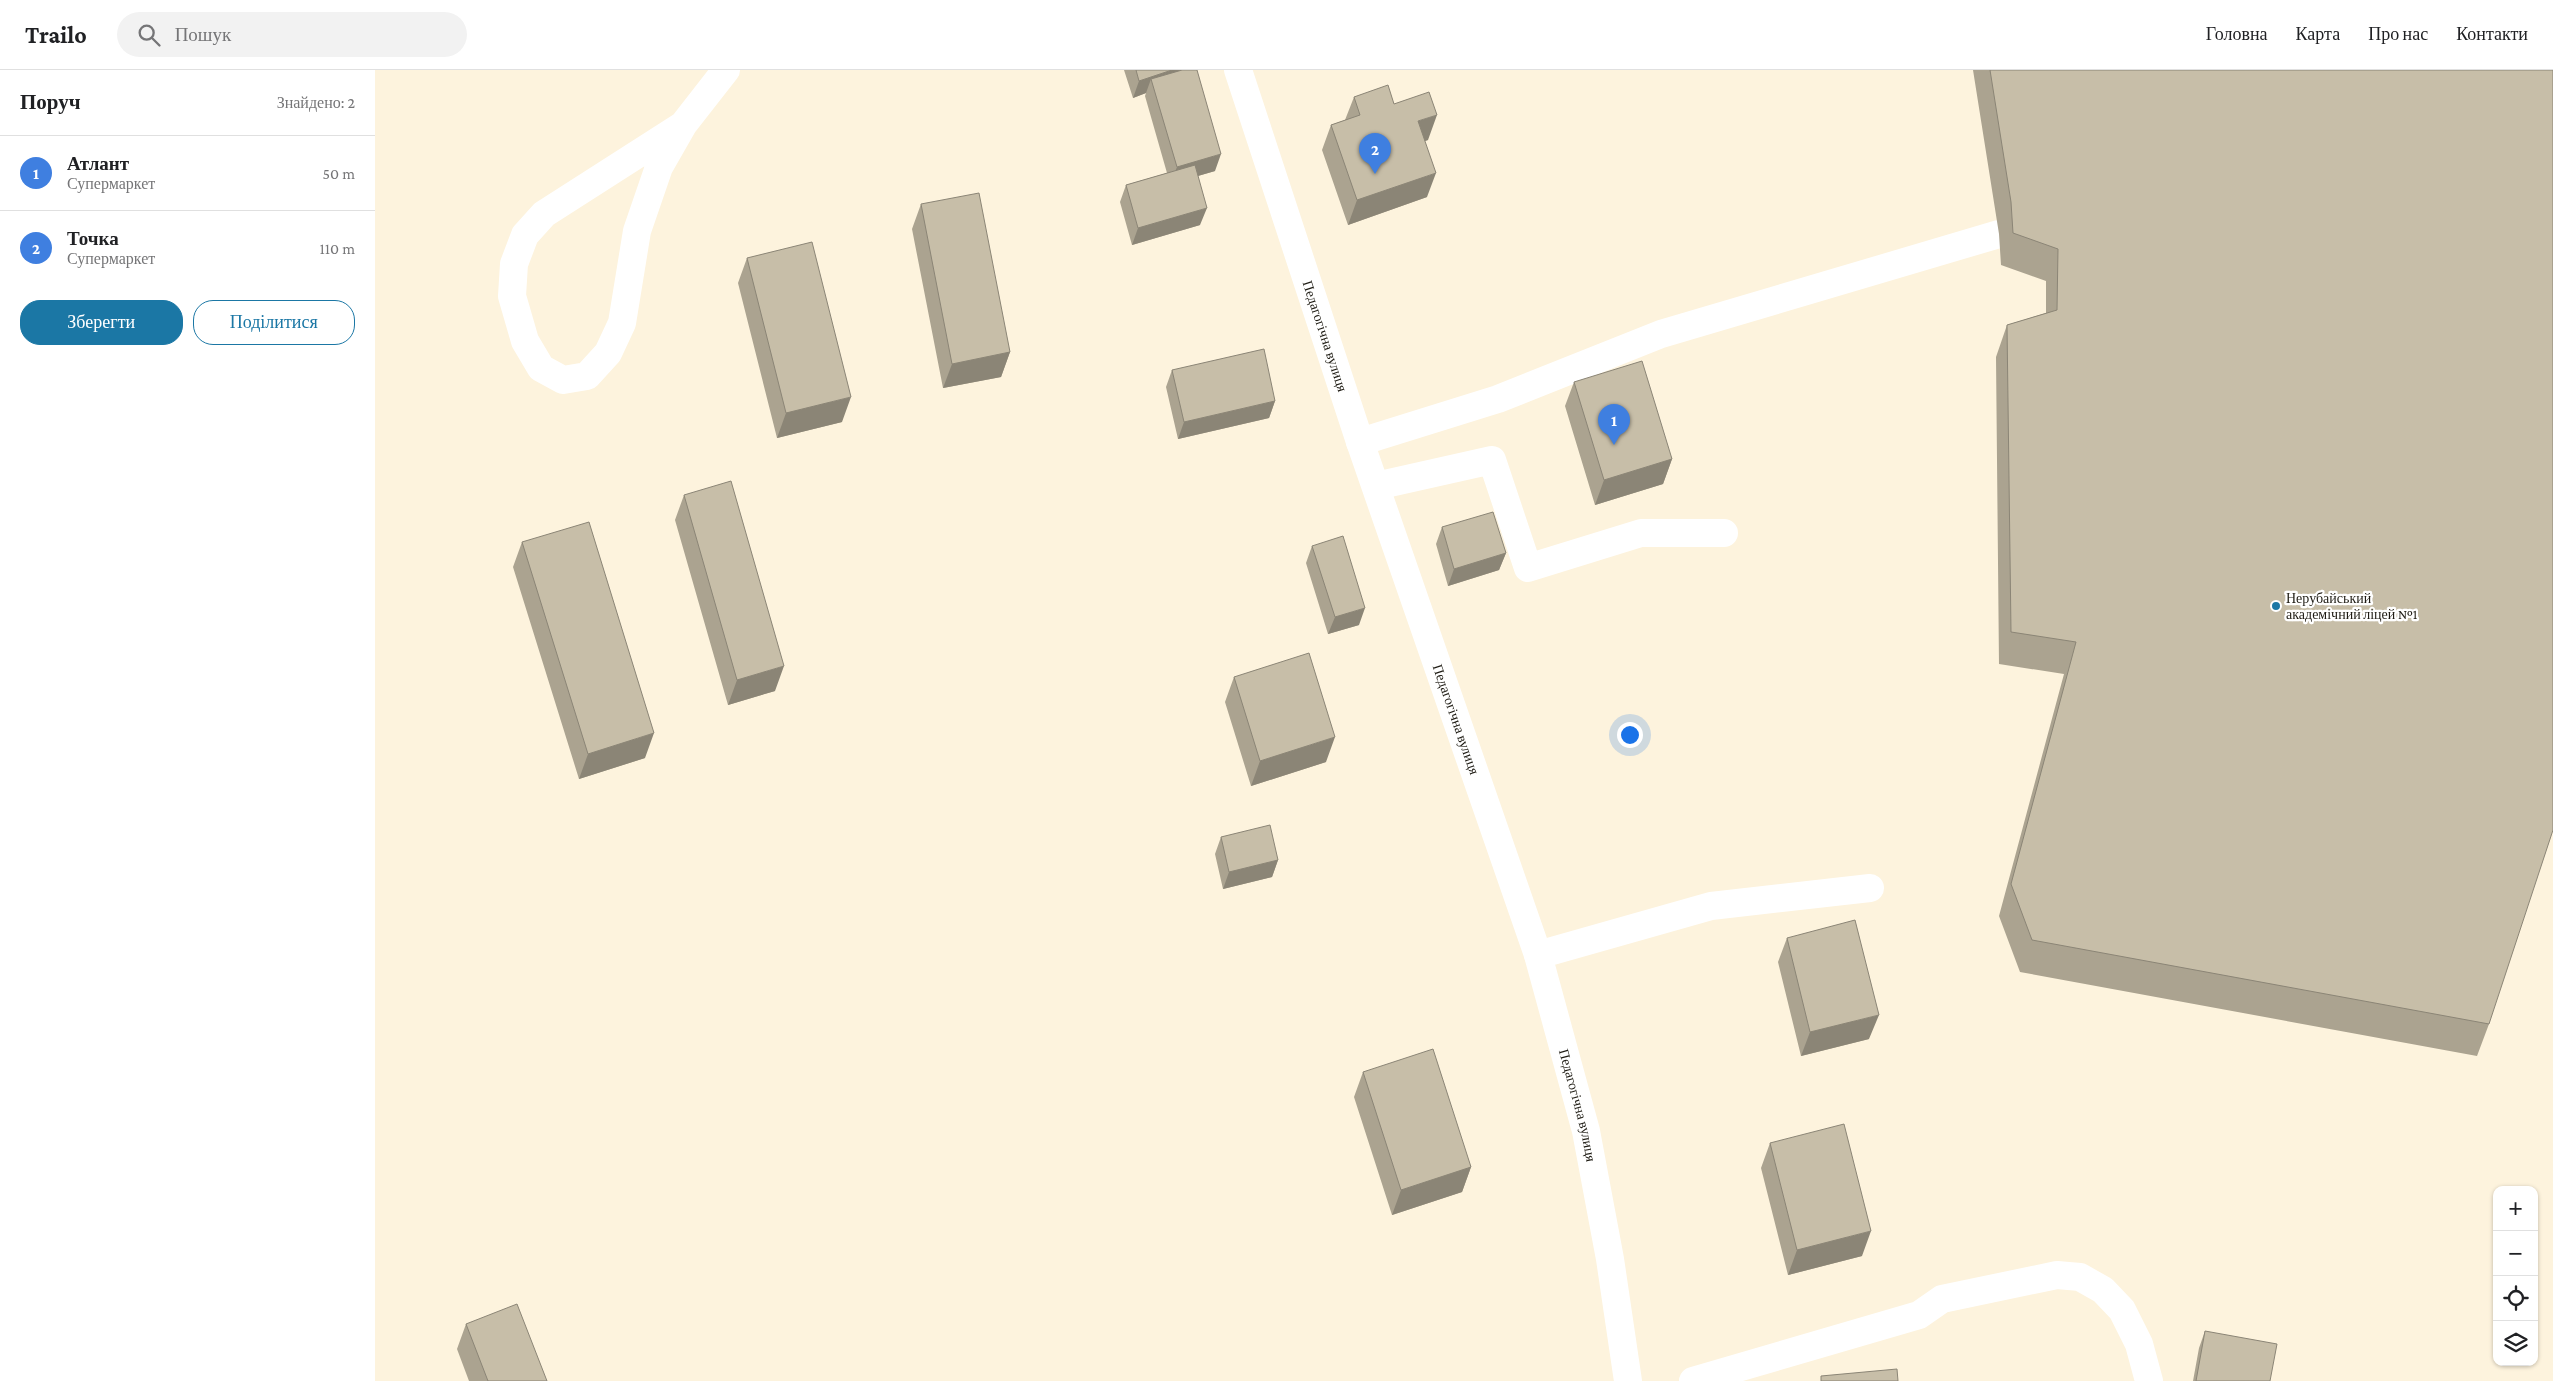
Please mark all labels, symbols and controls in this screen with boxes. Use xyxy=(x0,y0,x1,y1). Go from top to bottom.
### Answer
search box xyxy=(117,12,467,57)
text: Trailo xyxy=(25,21,87,48)
icon: search xyxy=(135,21,163,49)
text: Пошук xyxy=(175,24,231,45)
text: Головна xyxy=(2206,24,2268,44)
text: Карта xyxy=(2296,24,2340,44)
text: Про нас xyxy=(2368,24,2428,44)
text: Контакти xyxy=(2456,24,2528,44)
text: Поруч xyxy=(20,90,81,114)
text: Знайдено: 2 xyxy=(277,94,355,111)
pin: 2 xyxy=(1359,133,1391,174)
text: Атлант xyxy=(67,153,129,174)
text: 1 xyxy=(33,165,39,182)
text: 50 m xyxy=(323,165,355,182)
text: Супермаркет xyxy=(67,175,155,192)
text: Точка xyxy=(67,228,119,249)
text: 2 xyxy=(32,240,40,257)
text: 110 m xyxy=(319,240,355,257)
text: Супермаркет xyxy=(67,250,155,267)
street label: Педагогічна вулиця xyxy=(1300,278,1351,394)
button: Зберегти xyxy=(20,300,183,345)
button: Поділитися xyxy=(193,300,355,345)
pin: 1 xyxy=(1598,404,1630,445)
place label: Нерубайський академічний ліцей №1 xyxy=(2286,590,2418,622)
marker: Нерубайський академічний ліцей №1 xyxy=(2270,600,2282,612)
street label: Педагогічна вулиця xyxy=(1430,662,1483,777)
your location xyxy=(1617,722,1643,748)
street label: Педагогічна вулиця xyxy=(1556,1047,1600,1164)
map controls xyxy=(2493,1186,2538,1366)
button: + xyxy=(2493,1186,2538,1231)
button: − xyxy=(2493,1231,2538,1276)
button: locate xyxy=(2493,1276,2538,1321)
button: layers xyxy=(2493,1321,2538,1366)

